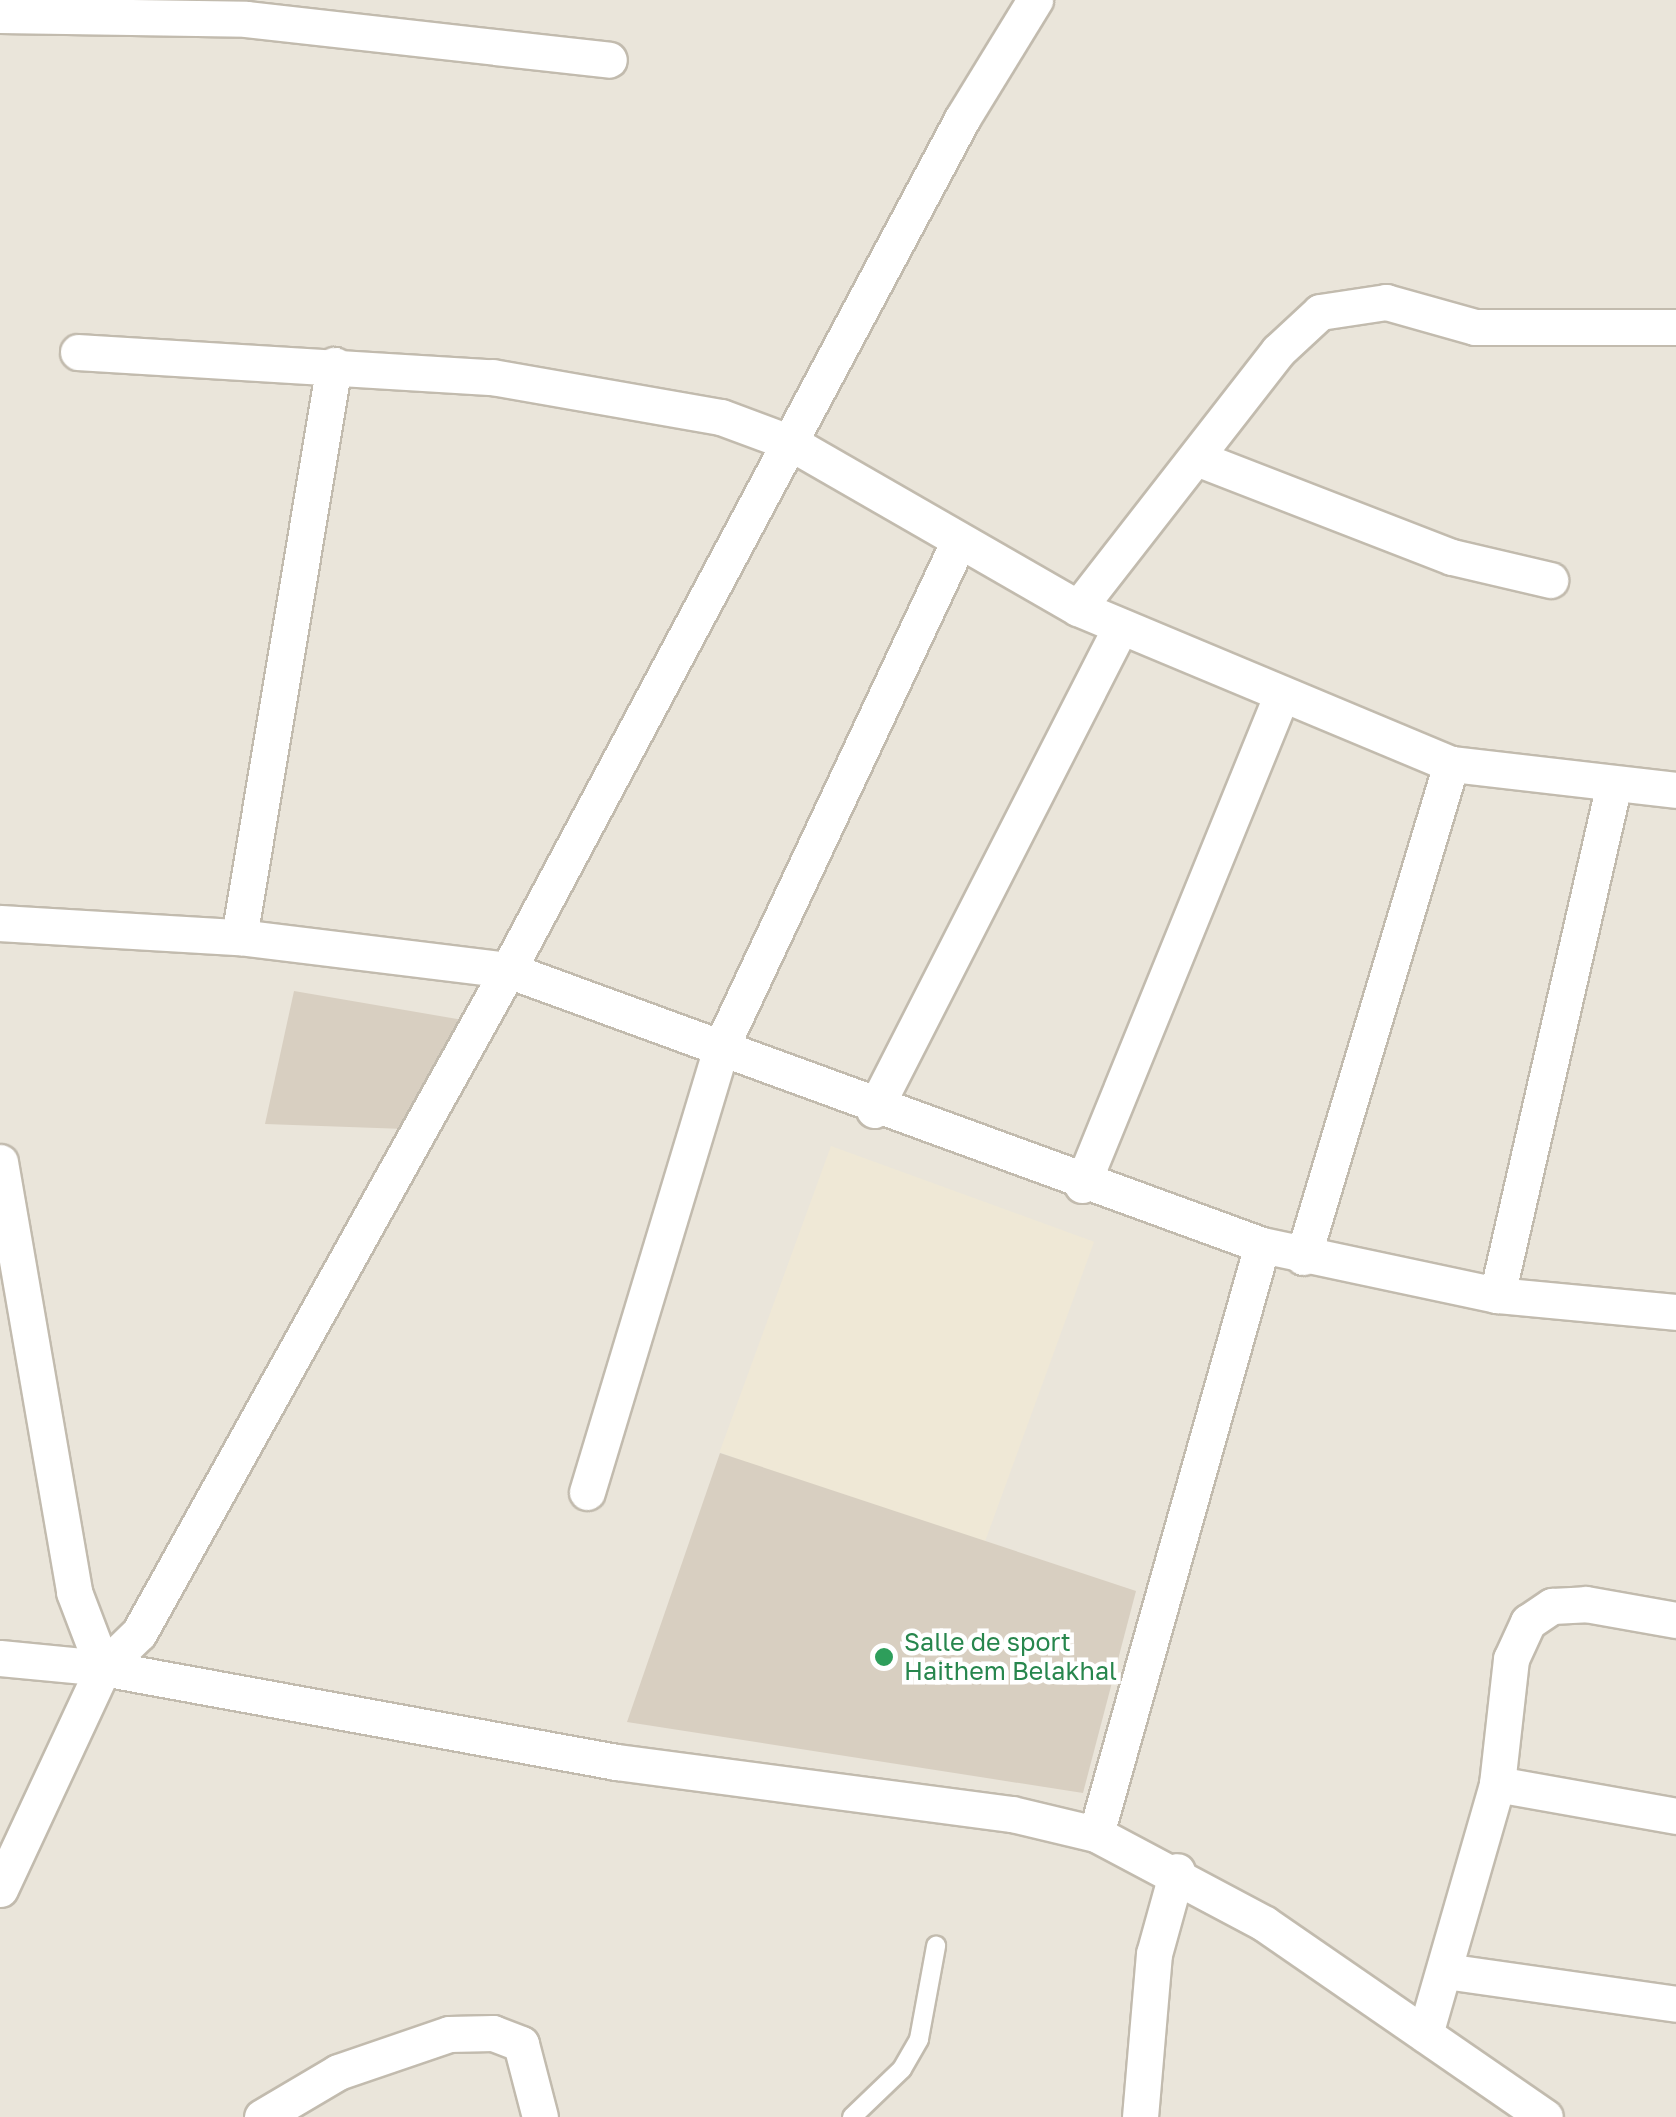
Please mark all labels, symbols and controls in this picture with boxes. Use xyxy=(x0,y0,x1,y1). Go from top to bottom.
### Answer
place label: Salle de sport Haithem Belakhal xyxy=(904,1628,1117,1687)
marker: Salle de sport Haithem Belakhal xyxy=(873,1646,895,1668)

